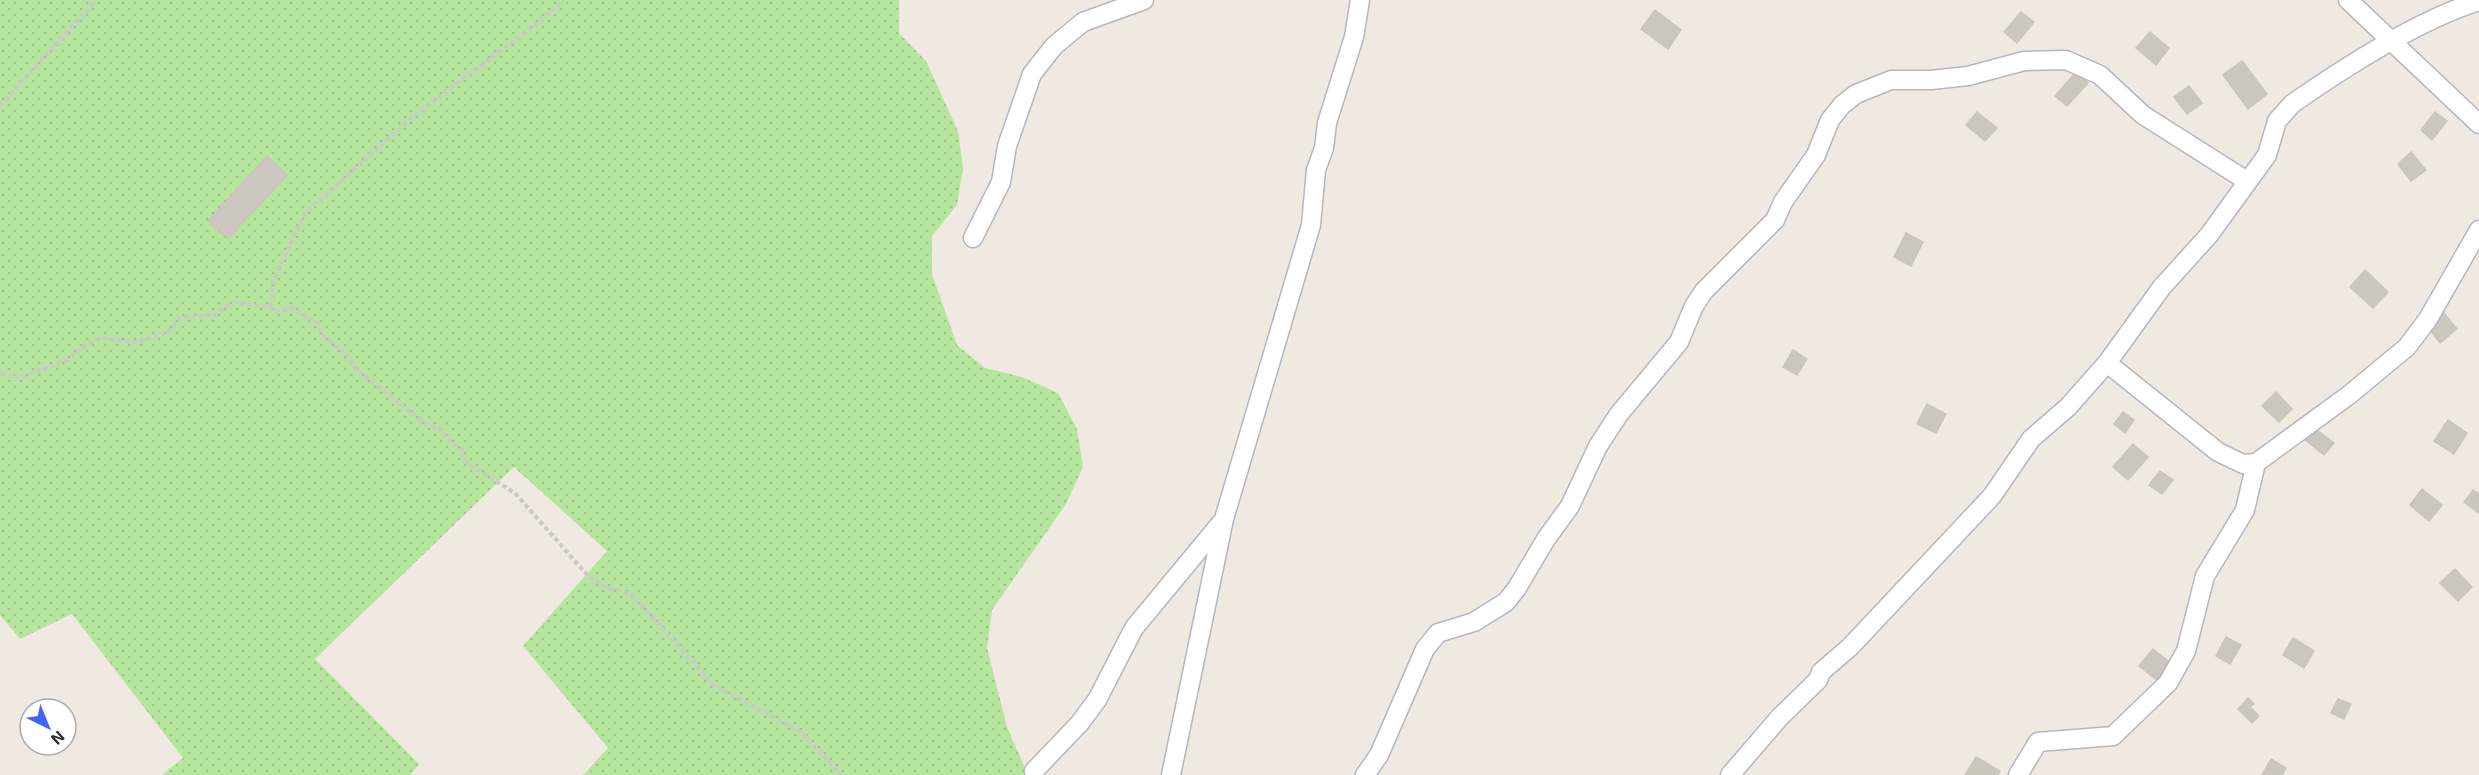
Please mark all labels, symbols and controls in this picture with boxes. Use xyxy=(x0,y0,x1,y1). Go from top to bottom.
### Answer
north arrow xyxy=(18,697,78,757)
text: N xyxy=(48,727,69,749)

